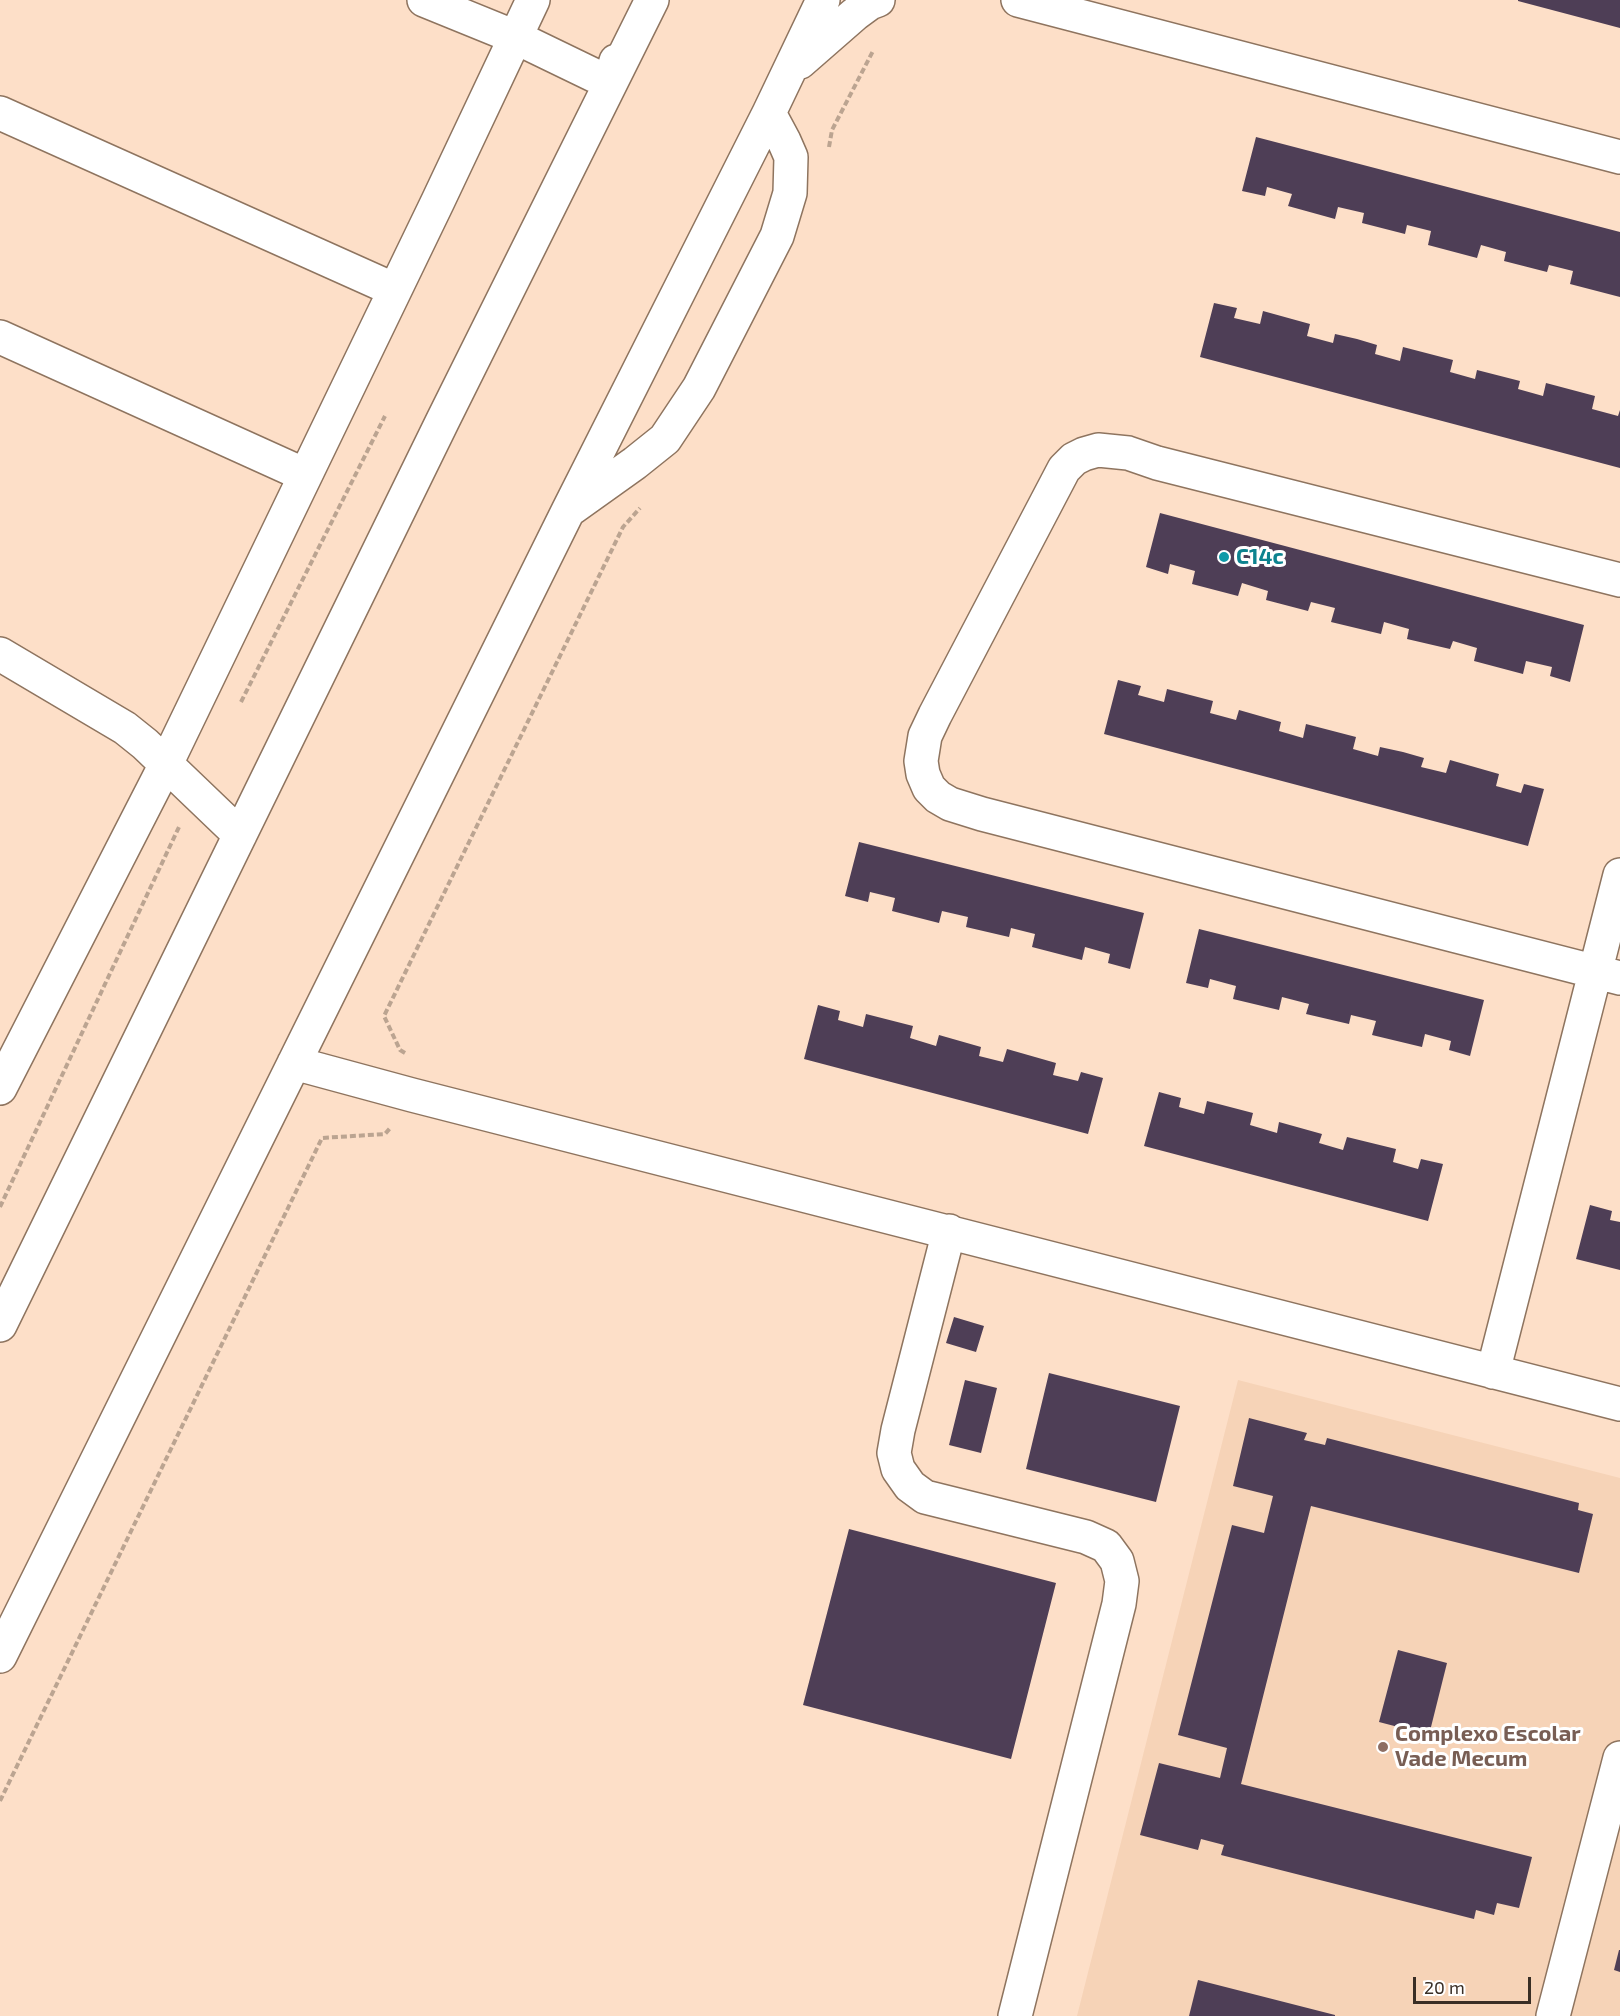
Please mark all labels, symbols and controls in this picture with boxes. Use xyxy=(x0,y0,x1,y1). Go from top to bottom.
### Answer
place label: C14c xyxy=(1236,544,1284,570)
marker: C14c xyxy=(1217,550,1231,564)
place label: Complexo Escolar Vade Mecum xyxy=(1395,1721,1581,1772)
marker: Complexo Escolar Vade Mecum xyxy=(1376,1740,1390,1754)
scale bar xyxy=(1416,1965,1534,2003)
text: 20 m xyxy=(1424,1976,1465,1998)

